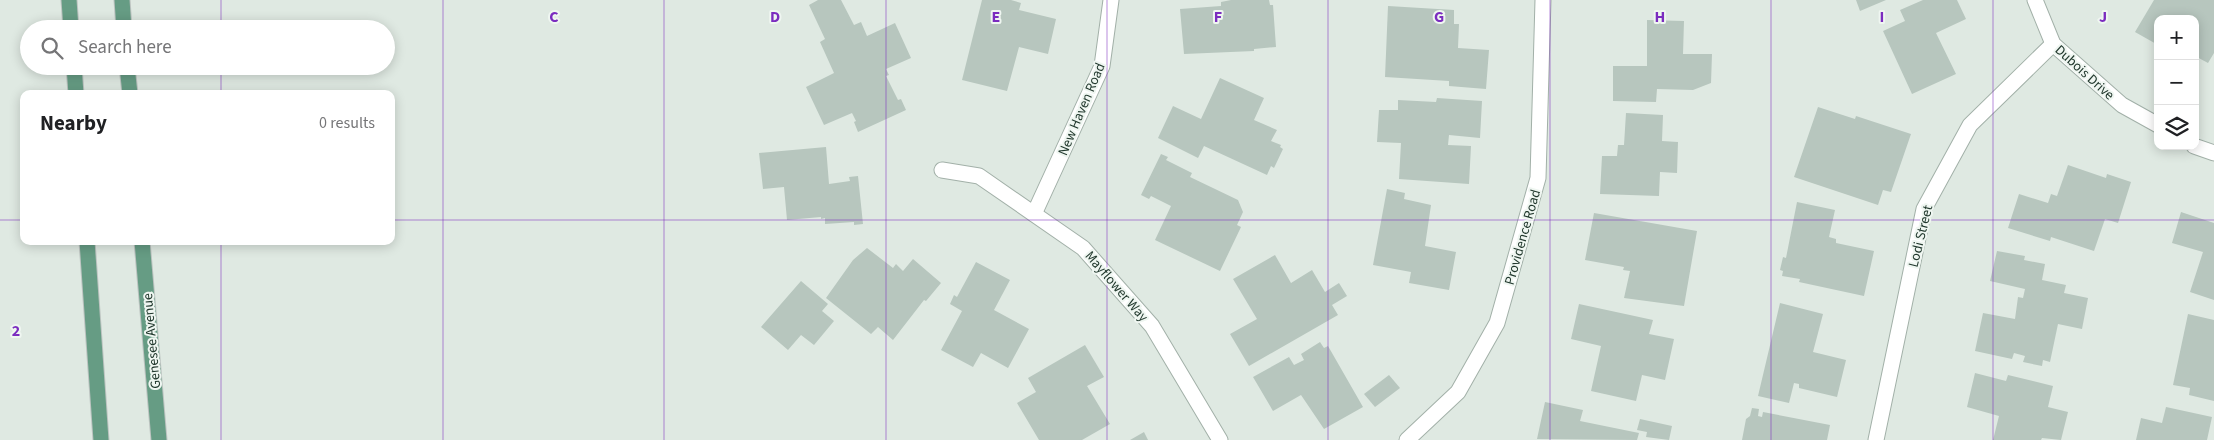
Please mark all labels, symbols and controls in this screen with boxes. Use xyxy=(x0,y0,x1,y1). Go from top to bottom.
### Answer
text: C xyxy=(549,6,559,28)
text: D xyxy=(770,6,780,28)
text: E xyxy=(992,6,1000,28)
text: F xyxy=(1214,6,1222,28)
text: G xyxy=(1434,6,1444,28)
text: H xyxy=(1655,6,1665,28)
text: I xyxy=(1880,6,1884,28)
text: J xyxy=(2099,6,2107,28)
map controls xyxy=(2154,15,2199,150)
button: + xyxy=(2154,15,2199,60)
search box xyxy=(20,20,395,75)
icon: search xyxy=(38,34,66,62)
text: Search here xyxy=(78,34,172,61)
street label: Dubois Drive xyxy=(2050,41,2119,105)
street label: New Haven Road xyxy=(1053,60,1110,159)
button: − xyxy=(2154,60,2199,105)
button: layers xyxy=(2154,105,2199,150)
text: Nearby xyxy=(40,108,107,138)
text: 0 results xyxy=(319,112,375,134)
street label: Providence Road xyxy=(1500,187,1546,287)
street label: Lodi Street xyxy=(1904,203,1938,269)
street label: Mayflower Way xyxy=(1080,247,1153,327)
street label: Genesee Avenue xyxy=(138,292,166,390)
text: 2 xyxy=(12,320,20,342)

